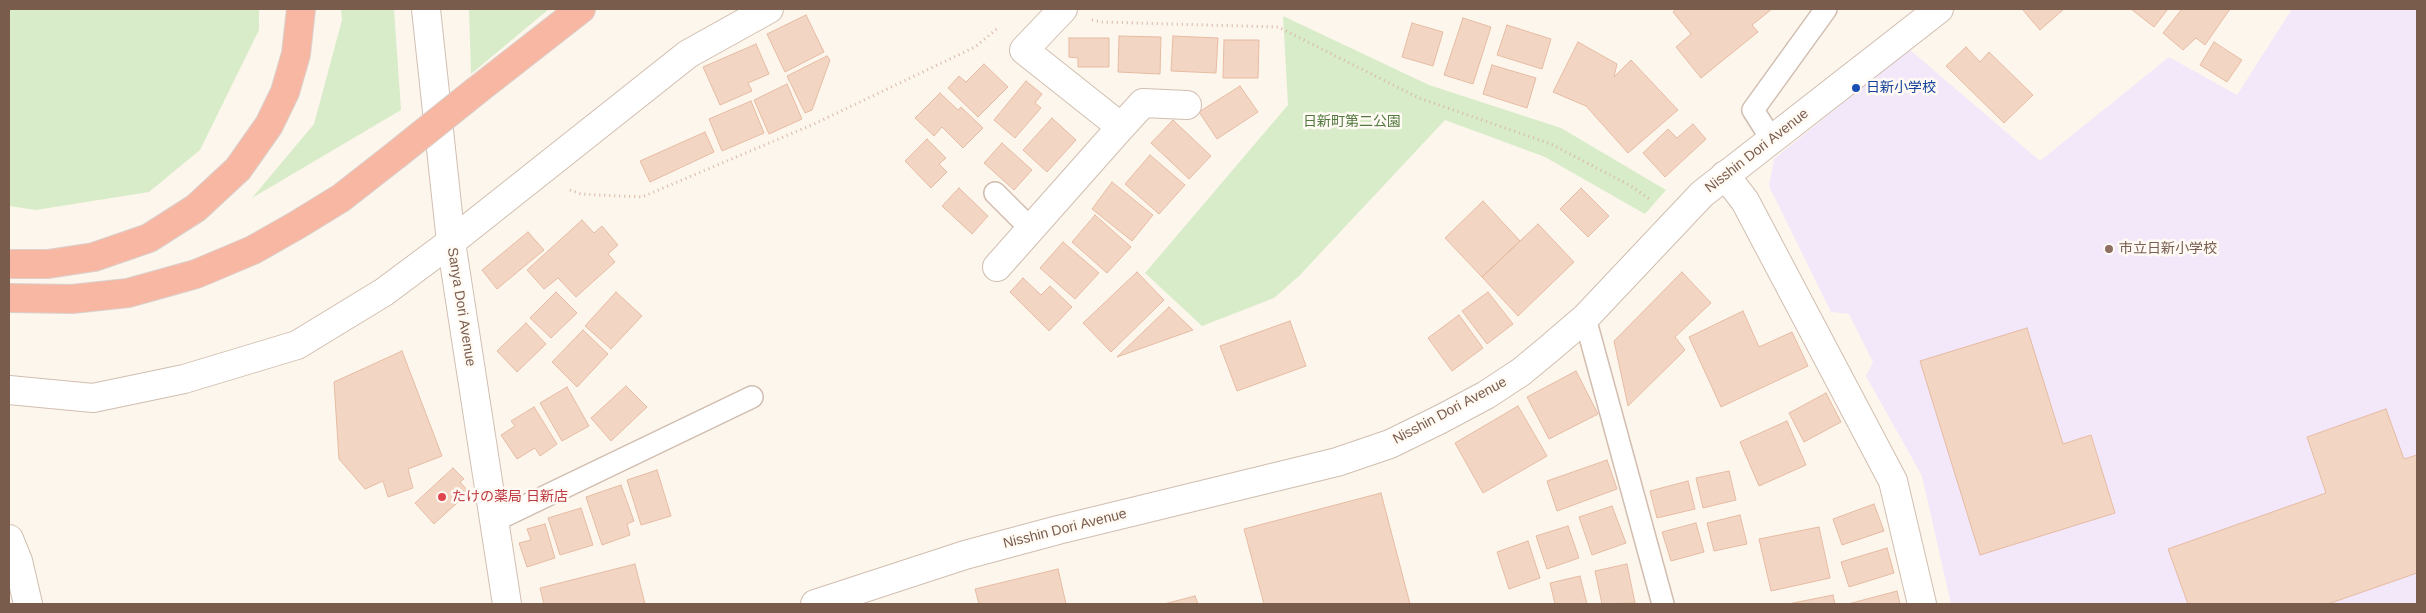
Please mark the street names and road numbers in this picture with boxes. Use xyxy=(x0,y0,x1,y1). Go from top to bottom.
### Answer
street label: Nisshin Dori Avenue xyxy=(1702,105,1812,197)
street label: Sanya Dori Avenue xyxy=(443,246,479,368)
street label: Nisshin Dori Avenue xyxy=(1390,374,1510,448)
street label: Nisshin Dori Avenue xyxy=(1002,506,1128,552)

